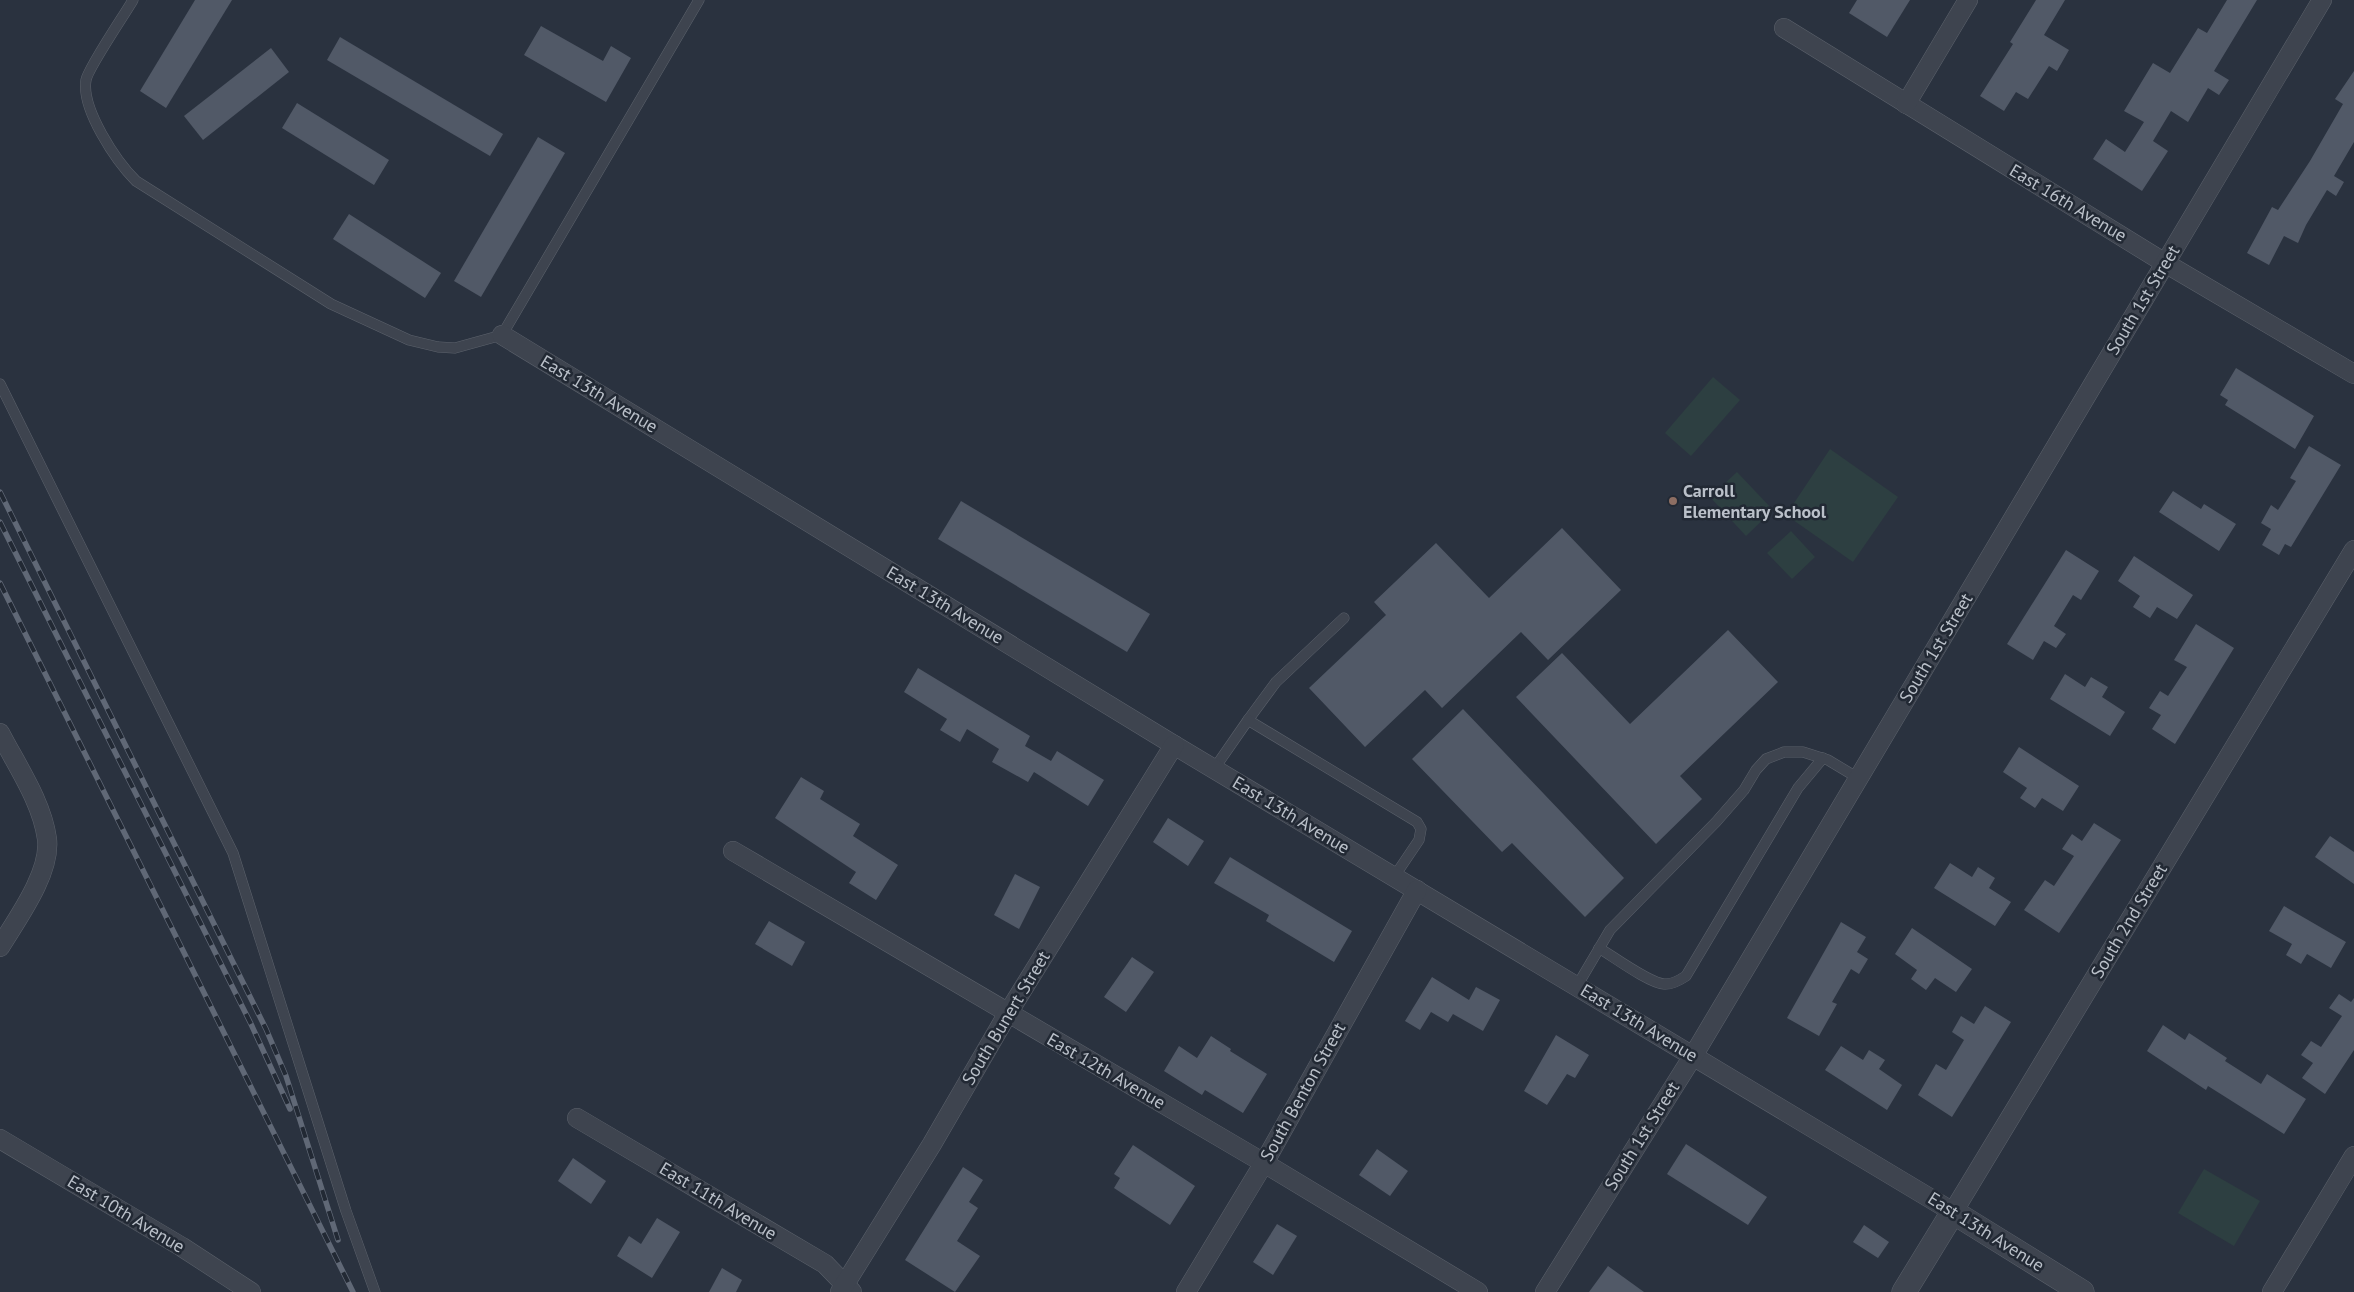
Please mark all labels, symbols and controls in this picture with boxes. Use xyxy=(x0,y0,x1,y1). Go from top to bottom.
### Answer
street label: East 16th Avenue xyxy=(2005,158,2131,247)
street label: South 1st Street xyxy=(2101,241,2184,359)
street label: East 13th Avenue xyxy=(536,349,662,438)
place label: Carroll Elementary School xyxy=(1683,479,1827,523)
marker: Carroll Elementary School xyxy=(1667,495,1679,507)
street label: East 13th Avenue xyxy=(882,560,1008,649)
street label: South 1st Street xyxy=(1894,589,1977,707)
street label: East 13th Avenue xyxy=(1228,770,1354,859)
street label: South 2nd Street xyxy=(2085,859,2172,982)
street label: South Bunert Street xyxy=(956,947,1055,1089)
street label: East 13th Avenue xyxy=(1576,978,1702,1067)
street label: South Benton Street xyxy=(1255,1018,1350,1165)
street label: East 12th Avenue xyxy=(1043,1027,1170,1114)
street label: South 1st Street xyxy=(1599,1077,1684,1194)
street label: East 11th Avenue xyxy=(655,1156,781,1245)
street label: East 10th Avenue xyxy=(63,1169,189,1258)
street label: East 13th Avenue xyxy=(1924,1187,2049,1277)

